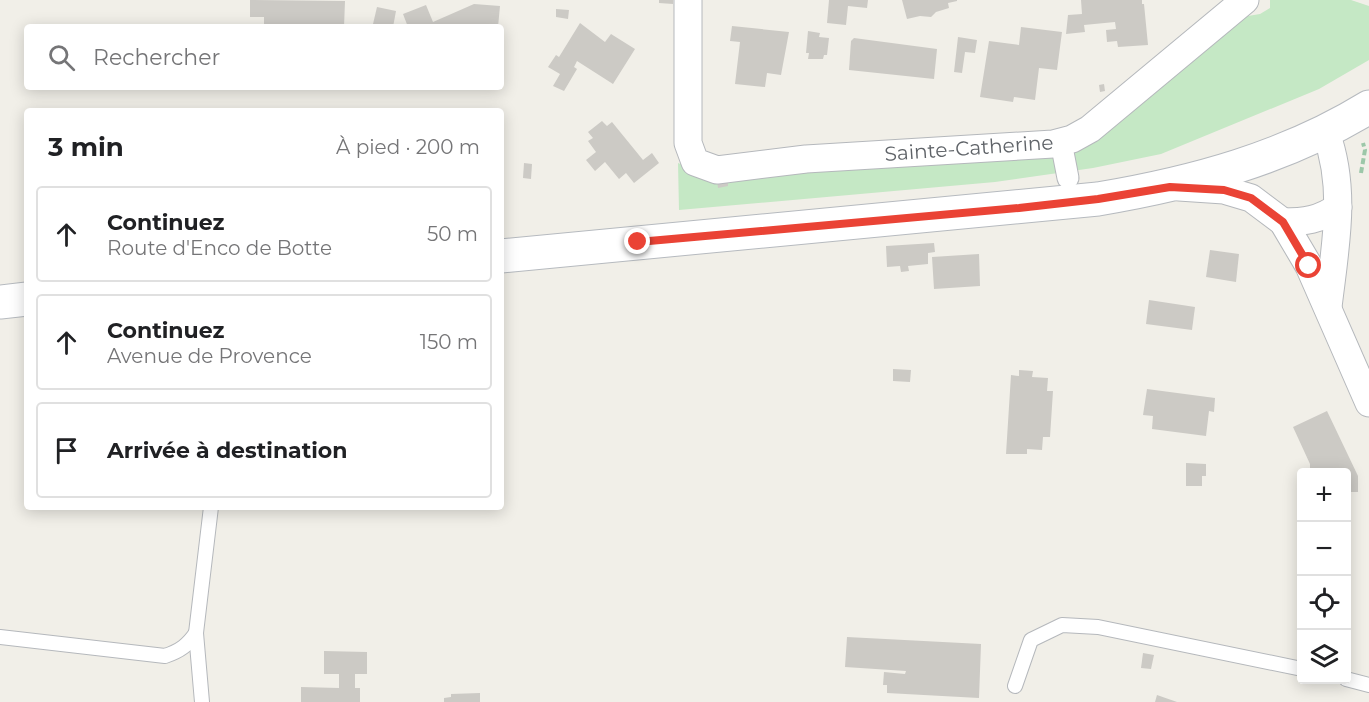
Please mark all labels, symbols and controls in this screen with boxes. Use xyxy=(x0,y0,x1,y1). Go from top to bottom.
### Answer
search box xyxy=(24,24,504,90)
icon: search xyxy=(45,41,78,74)
text: Rechercher xyxy=(93,44,220,71)
street label: Sainte-Catherine xyxy=(884,130,1054,166)
text: 3 min xyxy=(48,131,124,163)
text: À pied · 200 m xyxy=(336,135,480,159)
text: Continuez xyxy=(107,209,224,236)
icon: ahead xyxy=(50,218,83,251)
text: 50 m xyxy=(427,222,478,246)
route end xyxy=(624,228,650,254)
text: Route d'Enco de Botte xyxy=(107,236,332,260)
route start xyxy=(1295,252,1321,278)
text: Continuez xyxy=(107,317,224,344)
icon: ahead xyxy=(50,326,83,359)
text: 150 m xyxy=(420,330,478,354)
text: Avenue de Provence xyxy=(107,344,312,368)
icon: arrive xyxy=(50,434,83,467)
text: Arrivée à destination xyxy=(107,437,347,464)
map controls xyxy=(1297,468,1351,684)
button: + xyxy=(1297,468,1351,522)
button: − xyxy=(1297,522,1351,576)
button: locate xyxy=(1297,576,1351,630)
button: layers xyxy=(1297,630,1351,684)

